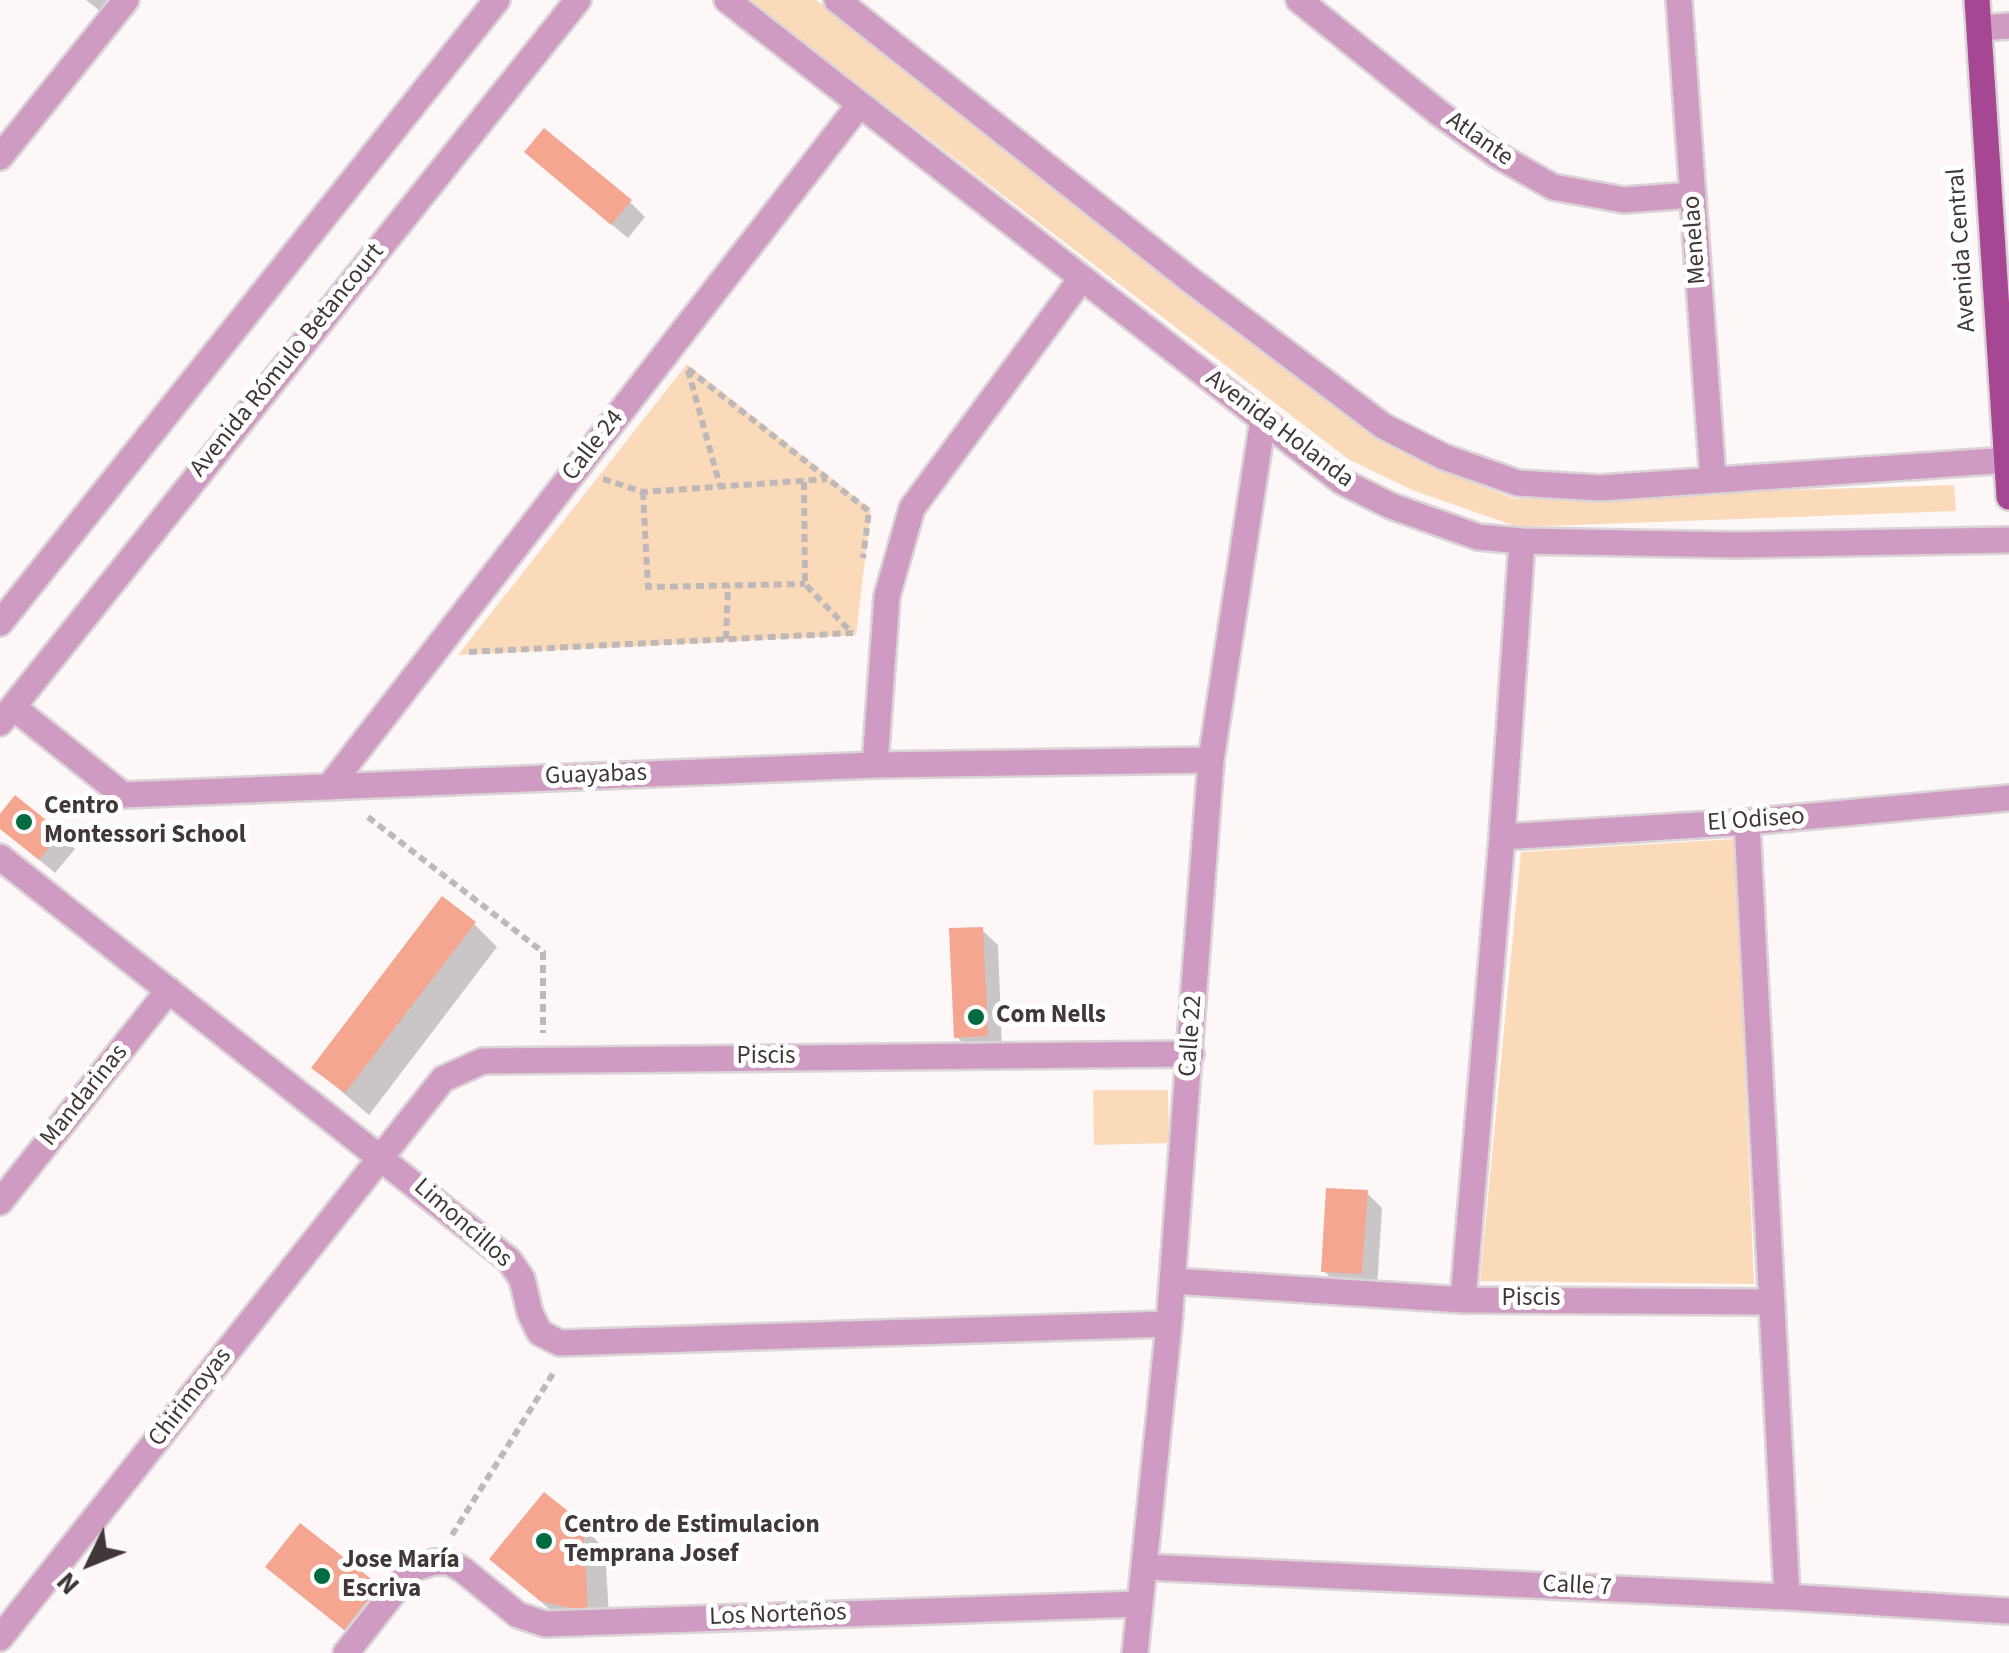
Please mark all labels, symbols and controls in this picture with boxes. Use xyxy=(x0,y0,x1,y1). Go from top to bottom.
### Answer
street label: Atlante xyxy=(1440,106,1518,174)
street label: Avenida Central xyxy=(1942,167,1984,333)
street label: Menelao xyxy=(1678,194,1714,286)
street label: Avenida Rómulo Betancourt xyxy=(185,238,391,484)
street label: Avenida Holanda xyxy=(1199,365,1359,495)
street label: Calle 24 xyxy=(557,405,631,487)
street label: Guayabas xyxy=(545,759,647,793)
place label: Centro Montessori School xyxy=(44,793,246,852)
street label: El Odiseo xyxy=(1706,803,1806,839)
marker: Centro Montessori School xyxy=(13,811,35,833)
street label: Calle 22 xyxy=(1174,994,1210,1078)
place label: Com Nells xyxy=(996,1002,1106,1032)
marker: Com Nells xyxy=(965,1006,987,1028)
street label: Mandarinas xyxy=(35,1039,135,1153)
street label: Piscis xyxy=(737,1043,795,1073)
street label: Limoncillos xyxy=(407,1173,517,1275)
street label: Piscis xyxy=(1502,1285,1560,1315)
street label: Chirimoyas xyxy=(143,1343,239,1453)
place label: Centro de Estimulacion Temprana Josef xyxy=(564,1512,820,1571)
north arrow xyxy=(40,1513,140,1613)
marker: Centro de Estimulacion Temprana Josef xyxy=(533,1530,555,1552)
place label: Jose María Escriva xyxy=(342,1547,460,1606)
text: N xyxy=(47,1563,89,1604)
marker: Jose María Escriva xyxy=(311,1565,333,1587)
street label: Calle 7 xyxy=(1542,1570,1612,1604)
street label: Los Norteños xyxy=(709,1599,847,1633)

